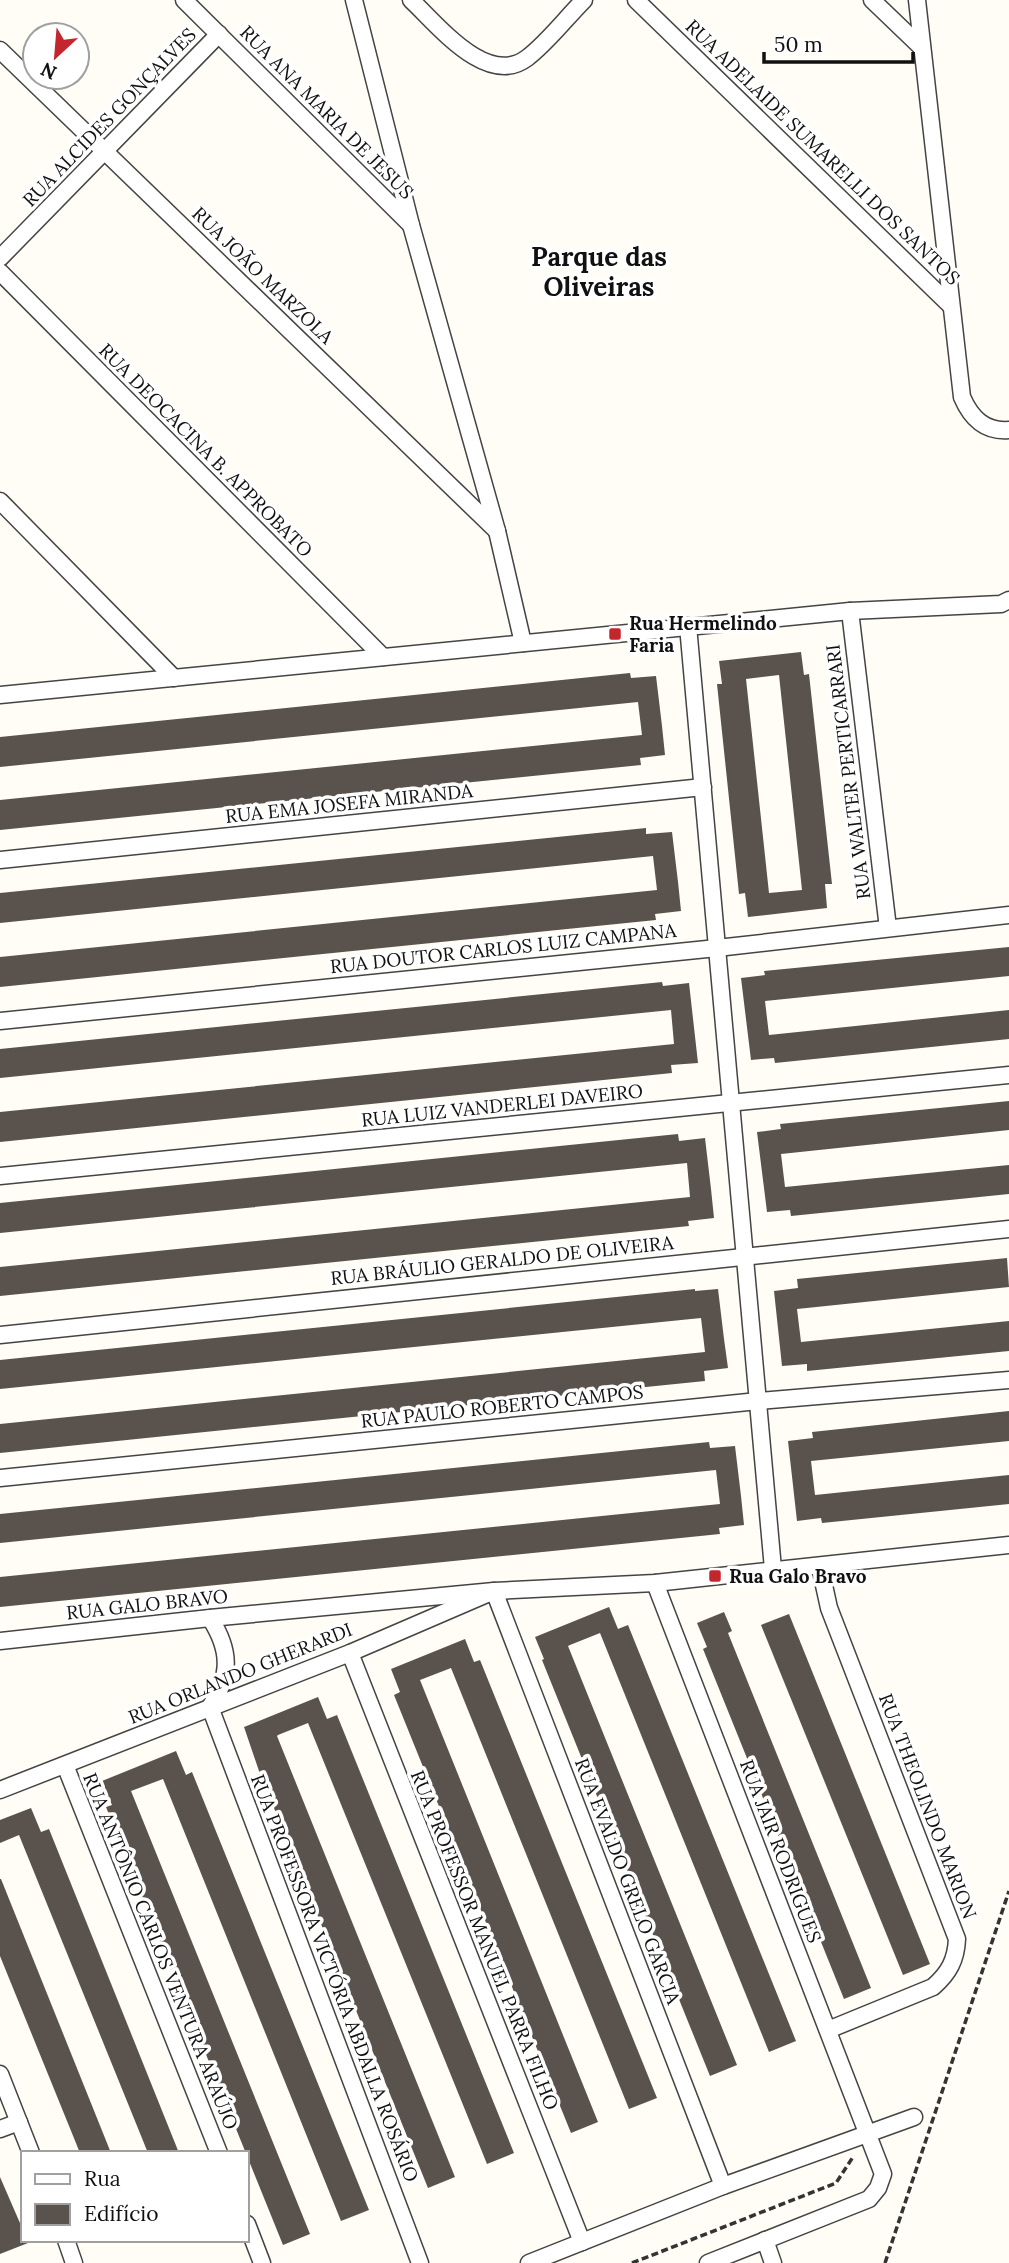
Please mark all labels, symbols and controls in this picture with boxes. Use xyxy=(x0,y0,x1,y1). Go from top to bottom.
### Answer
street label: RUA ADELAIDE SUMARELLI DOS SANTOS xyxy=(681,14,965,290)
street label: RUA ANA MARIA DE JESUS xyxy=(235,20,419,204)
north arrow xyxy=(21,21,91,91)
scale bar xyxy=(764,21,913,65)
street label: RUA ALCIDES GONÇALVES xyxy=(18,23,200,211)
text: 50 m xyxy=(774,31,823,58)
street label: RUA JOÃO MARZOLA xyxy=(187,201,339,349)
district label: Parque das Oliveiras xyxy=(531,240,667,303)
street label: RUA DEOCACINA B. APPROBATO xyxy=(94,338,318,562)
place label: Rua Hermelindo Faria xyxy=(629,611,777,657)
marker: Rua Hermelindo Faria xyxy=(607,626,623,642)
street label: RUA WALTER PERTICARRARI xyxy=(820,643,876,901)
street label: RUA EMA JOSEFA MIRANDA xyxy=(224,778,475,828)
street label: RUA DOUTOR CARLOS LUIZ CAMPANA xyxy=(329,918,678,978)
street label: RUA LUIZ VANDERLEI DAVEIRO xyxy=(360,1078,644,1132)
street label: RUA BRÁULIO GERALDO DE OLIVEIRA xyxy=(329,1230,676,1290)
street label: RUA PAULO ROBERTO CAMPOS xyxy=(359,1379,645,1433)
place label: Rua Galo Bravo xyxy=(729,1564,867,1588)
marker: Rua Galo Bravo xyxy=(707,1568,723,1584)
street label: RUA GALO BRAVO xyxy=(65,1584,229,1624)
street label: RUA ORLANDO GHERARDI xyxy=(125,1617,355,1729)
street label: RUA THEOLINDO MARION xyxy=(874,1690,982,1922)
street label: RUA EVALDO GRELO GARCIA xyxy=(570,1755,687,2009)
street label: RUA JAIR RODRIGUES xyxy=(735,1756,827,1946)
street label: RUA PROFESSOR MANUEL PARRA FILHO xyxy=(406,1767,564,2113)
street label: RUA ANTÔNIO CARLOS VENTURA ARAÚJO xyxy=(78,1769,244,2133)
street label: RUA PROFESSORA VICTÓRIA ABDALLA ROSÁRIO xyxy=(246,1771,424,2185)
legend xyxy=(21,2151,248,2242)
text: Rua xyxy=(84,2165,121,2192)
text: Edifício xyxy=(84,2200,159,2227)

